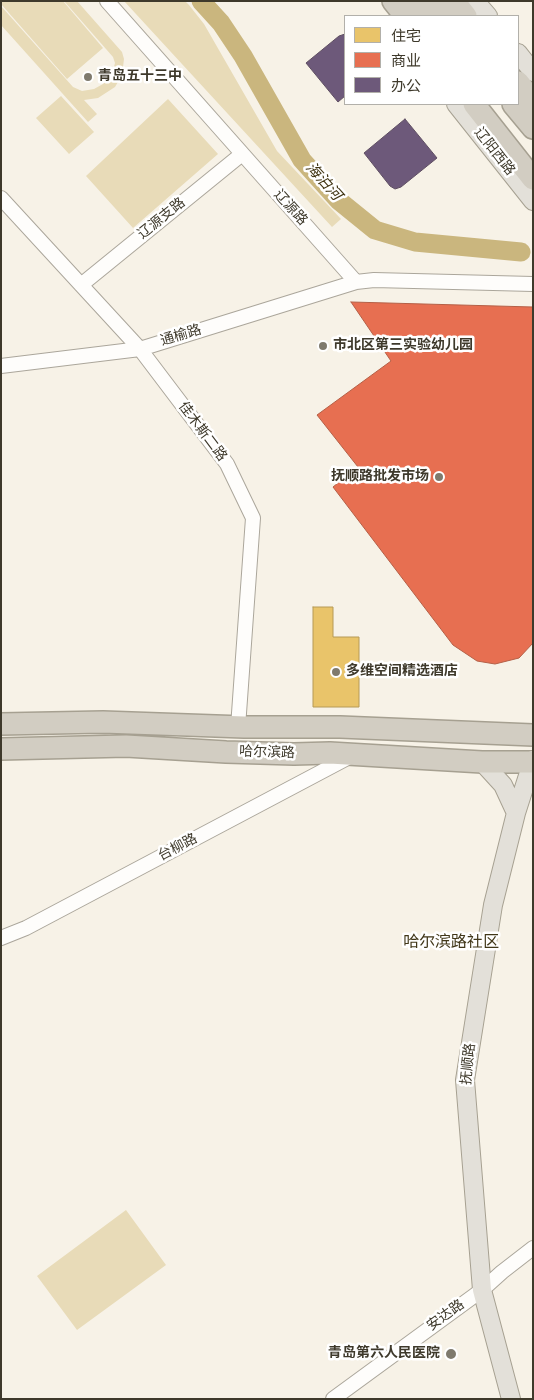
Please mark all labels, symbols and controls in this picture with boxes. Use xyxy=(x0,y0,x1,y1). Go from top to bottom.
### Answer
legend xyxy=(344,15,519,105)
text: 住宅 xyxy=(391,26,421,46)
text: 商业 xyxy=(391,51,421,71)
place label: 青岛五十三中 xyxy=(98,69,182,85)
marker: 青岛五十三中 xyxy=(82,71,94,83)
text: 办公 xyxy=(391,76,421,96)
street label: 辽阳西路 xyxy=(470,125,518,179)
water label: 海泊河 xyxy=(301,159,345,205)
street label: 辽源路 xyxy=(270,187,310,229)
street label: 辽源支路 xyxy=(135,195,189,243)
street label: 通榆路 xyxy=(158,322,204,350)
place label: 市北区第三实验幼儿园 xyxy=(333,338,473,354)
marker: 市北区第三实验幼儿园 xyxy=(317,340,329,352)
street label: 佳木斯二路 xyxy=(174,399,230,465)
place label: 抚顺路批发市场 xyxy=(331,469,429,485)
marker: 抚顺路批发市场 xyxy=(433,471,445,483)
place label: 多维空间精选酒店 xyxy=(346,664,458,680)
marker: 多维空间精选酒店 xyxy=(330,666,342,678)
street label: 哈尔滨路 xyxy=(239,744,295,762)
street label: 台柳路 xyxy=(156,831,200,865)
district label: 哈尔滨路社区 xyxy=(403,933,499,953)
street label: 抚顺路 xyxy=(458,1042,480,1086)
street label: 安达路 xyxy=(424,1297,468,1335)
place label: 青岛第六人民医院 xyxy=(328,1346,440,1362)
marker: 青岛第六人民医院 xyxy=(444,1347,458,1361)

